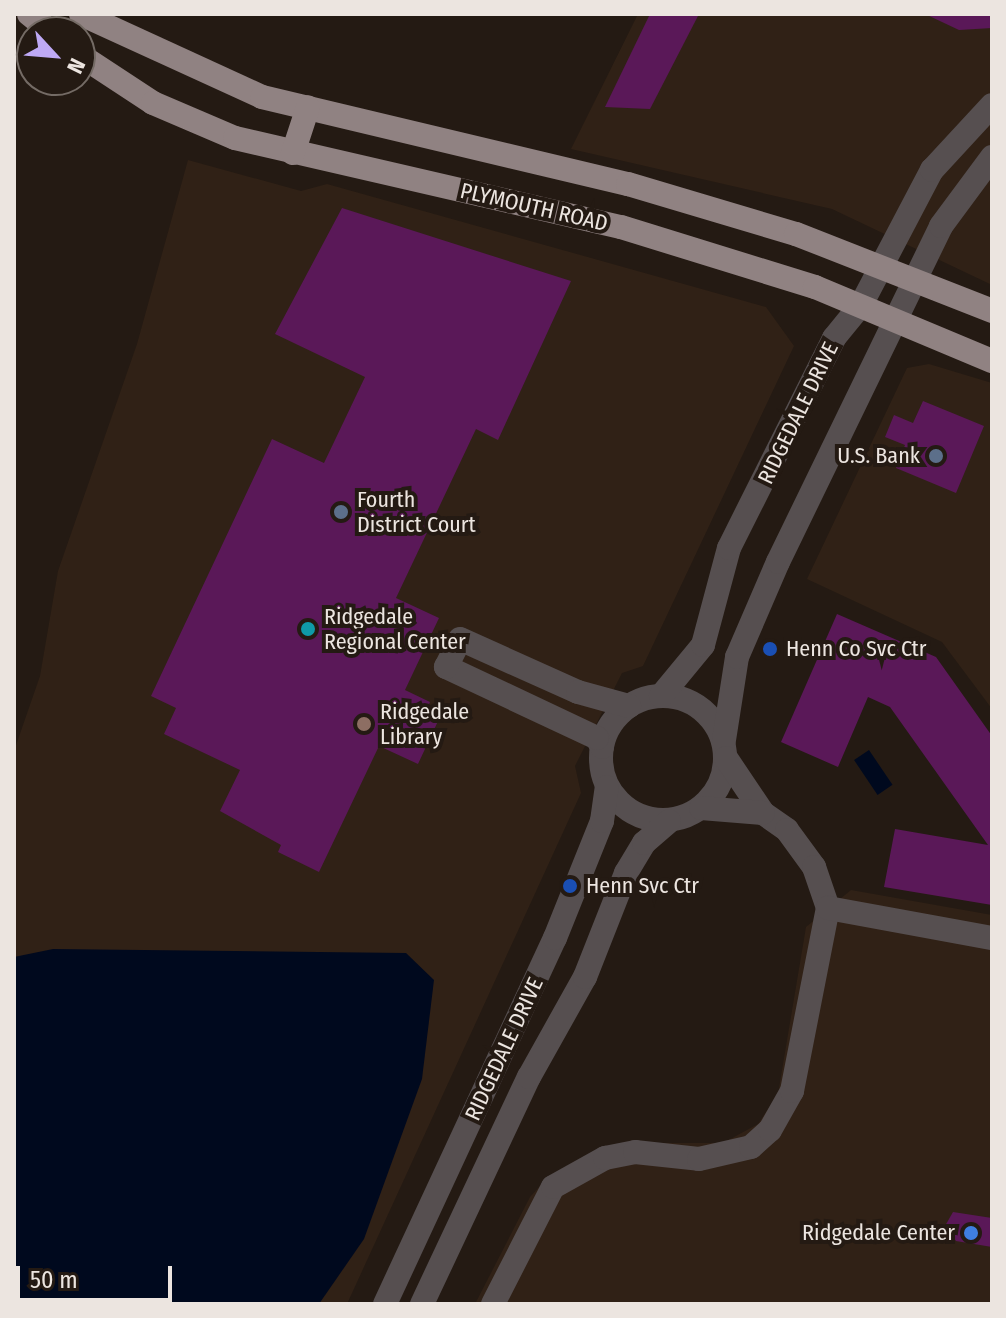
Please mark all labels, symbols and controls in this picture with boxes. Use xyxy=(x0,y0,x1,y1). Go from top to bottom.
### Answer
north arrow xyxy=(16,16,96,96)
text: N xyxy=(61,54,91,78)
street label: PLYMOUTH ROAD xyxy=(458,177,610,237)
street label: RIDGEDALE DRIVE xyxy=(752,338,844,488)
place label: U.S. Bank xyxy=(837,443,920,469)
marker: U.S. Bank xyxy=(927,447,945,465)
place label: Fourth District Court xyxy=(357,486,476,538)
marker: Fourth District Court xyxy=(332,503,350,521)
place label: Ridgedale Regional Center xyxy=(324,603,466,654)
marker: Ridgedale Regional Center xyxy=(299,620,317,638)
place label: Henn Co Svc Ctr xyxy=(786,636,926,662)
marker: Henn Co Svc Ctr xyxy=(761,640,779,658)
place label: Ridgedale Library xyxy=(380,698,469,750)
marker: Ridgedale Library xyxy=(355,715,373,733)
place label: Henn Svc Ctr xyxy=(586,873,699,899)
marker: Henn Svc Ctr xyxy=(561,877,579,895)
street label: RIDGEDALE DRIVE xyxy=(459,973,549,1125)
place label: Ridgedale Center xyxy=(802,1220,955,1246)
marker: Ridgedale Center xyxy=(962,1224,980,1242)
scale bar xyxy=(20,1250,176,1300)
text: 50 m xyxy=(30,1266,78,1294)

